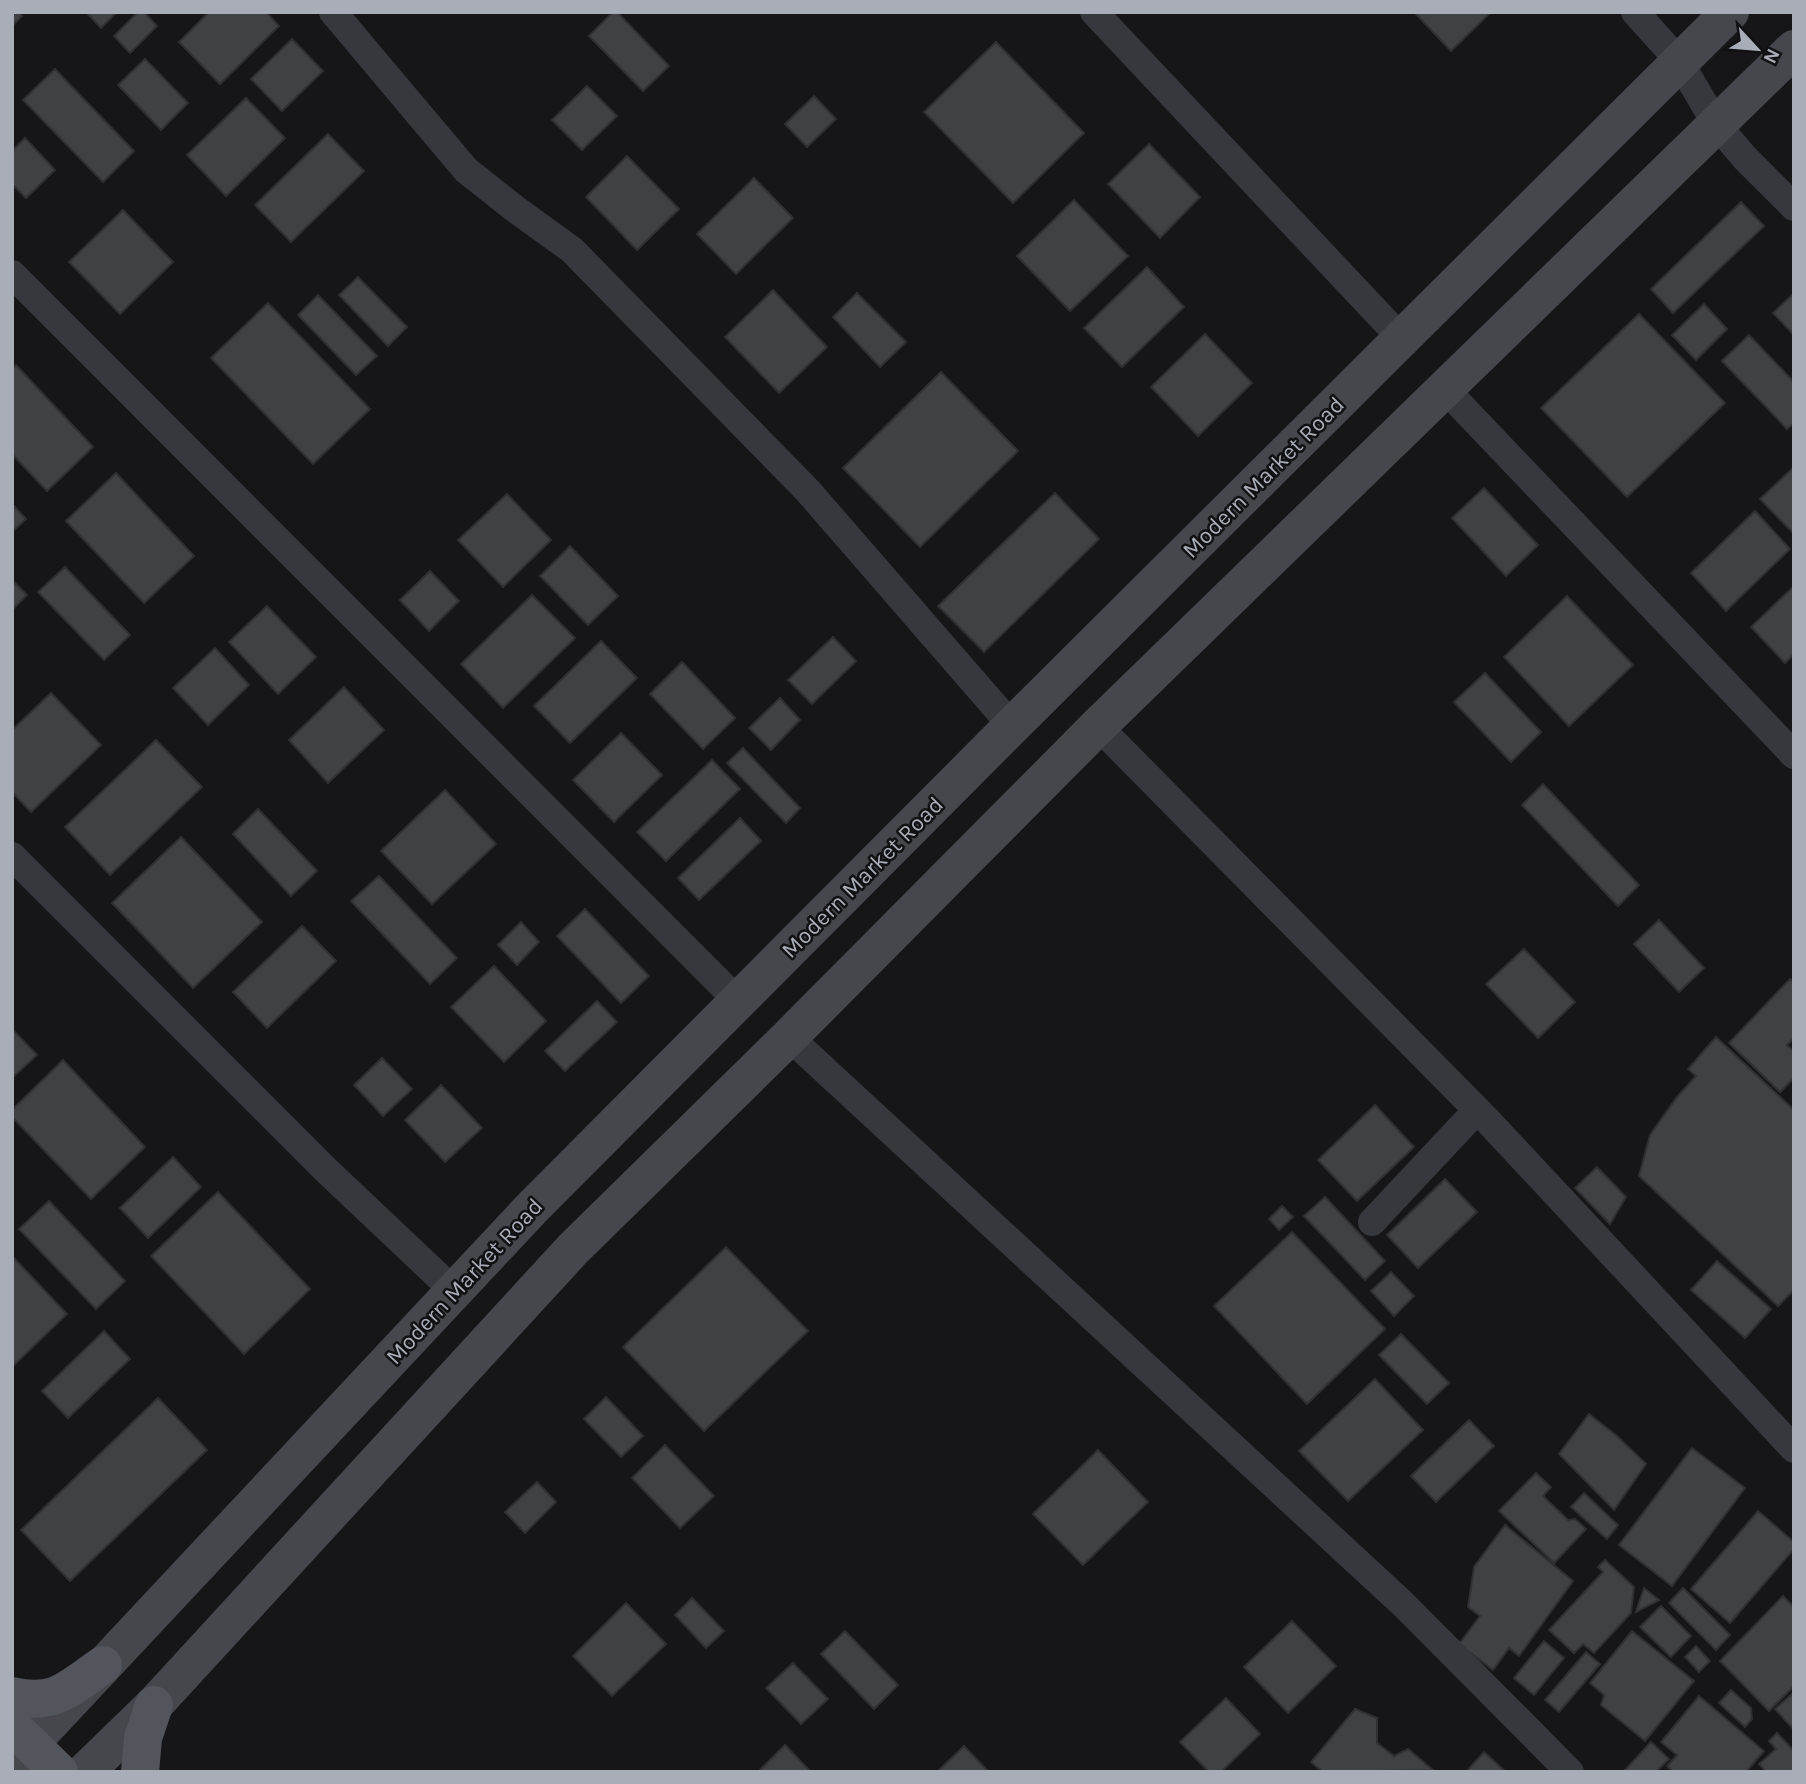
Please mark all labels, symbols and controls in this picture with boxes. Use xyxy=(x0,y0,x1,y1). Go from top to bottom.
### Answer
north arrow xyxy=(1722,14,1792,84)
text: N xyxy=(1759,45,1784,67)
street label: Modern Market Road xyxy=(1177,391,1350,564)
street label: Modern Market Road xyxy=(776,791,949,964)
street label: Modern Market Road xyxy=(380,1193,548,1370)

